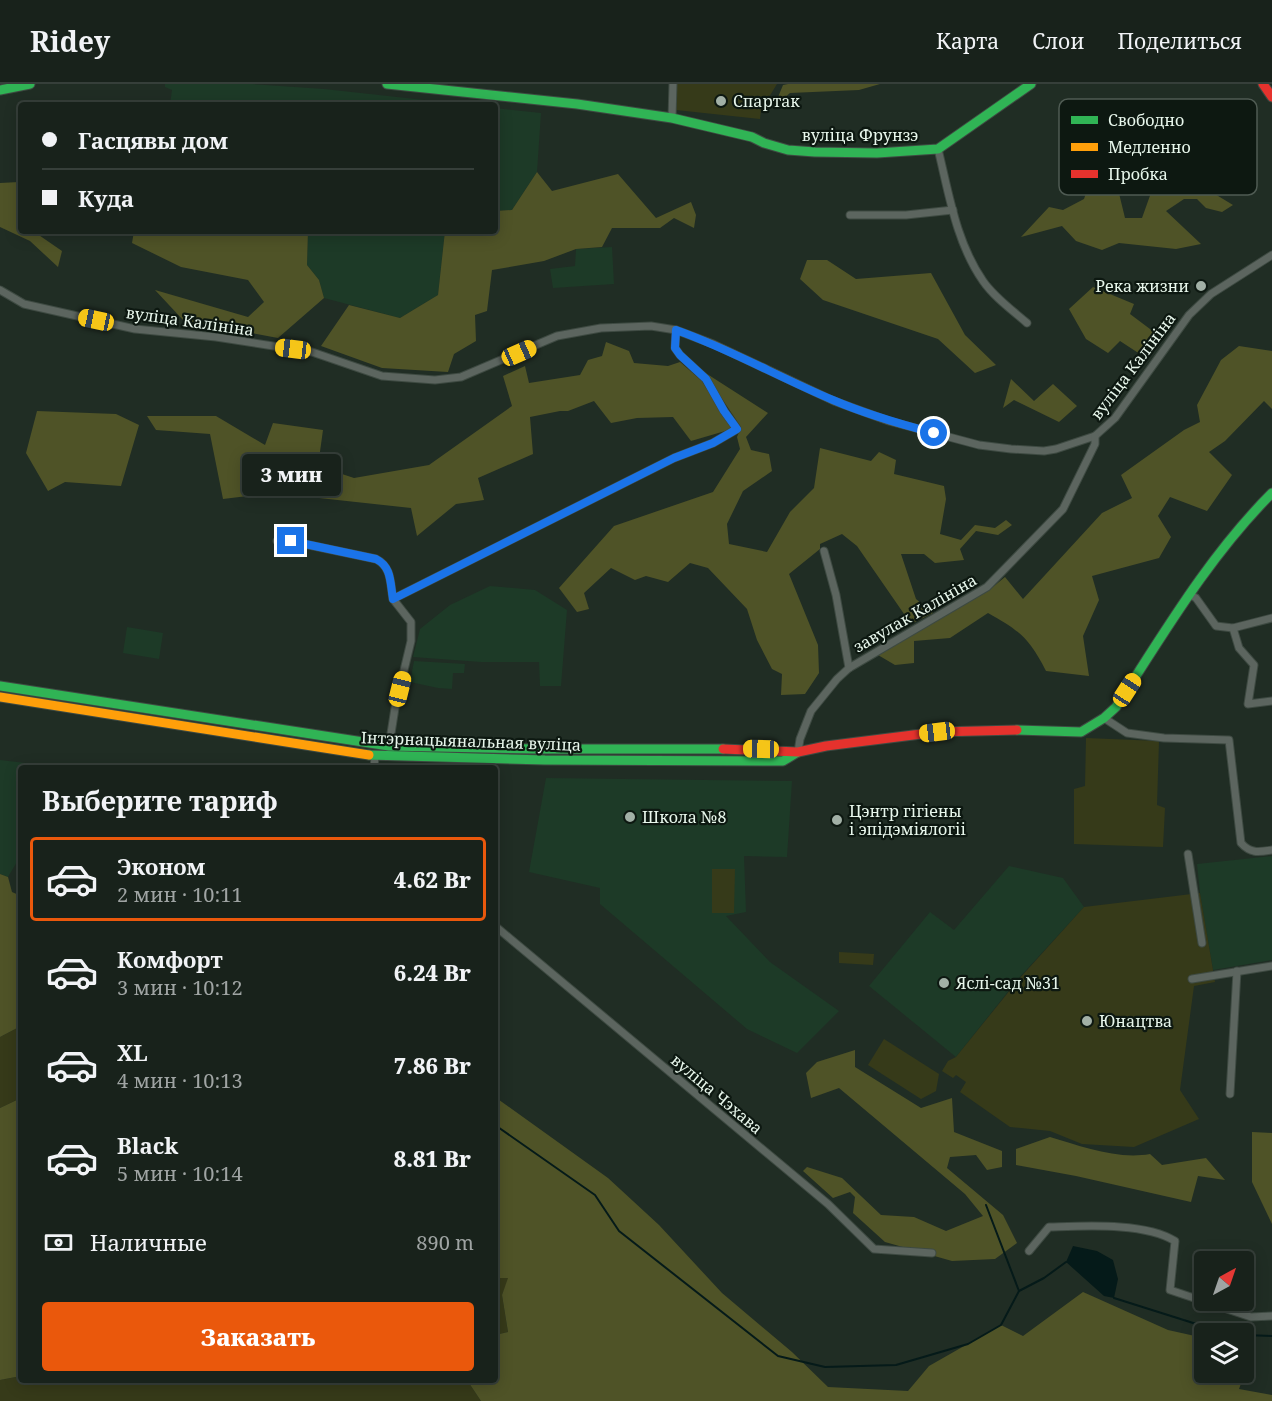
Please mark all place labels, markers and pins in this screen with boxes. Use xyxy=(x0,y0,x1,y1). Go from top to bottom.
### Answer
place label: Спартак xyxy=(733,90,800,112)
marker: Спартак xyxy=(714,94,728,108)
place label: Река жизни xyxy=(1095,275,1189,297)
marker: Река жизни xyxy=(1194,279,1208,293)
place label: Цэнтр гігіены і эпідэміялогіі xyxy=(849,800,966,840)
place label: Школа №8 xyxy=(642,806,726,828)
marker: Школа №8 xyxy=(623,810,637,824)
marker: Цэнтр гігіены і эпідэміялогіі xyxy=(830,813,844,827)
place label: Яслі-сад №31 xyxy=(955,972,1060,994)
marker: Яслі-сад №31 xyxy=(937,976,951,990)
place label: Юнацтва xyxy=(1099,1010,1172,1032)
marker: Юнацтва xyxy=(1080,1014,1094,1028)

